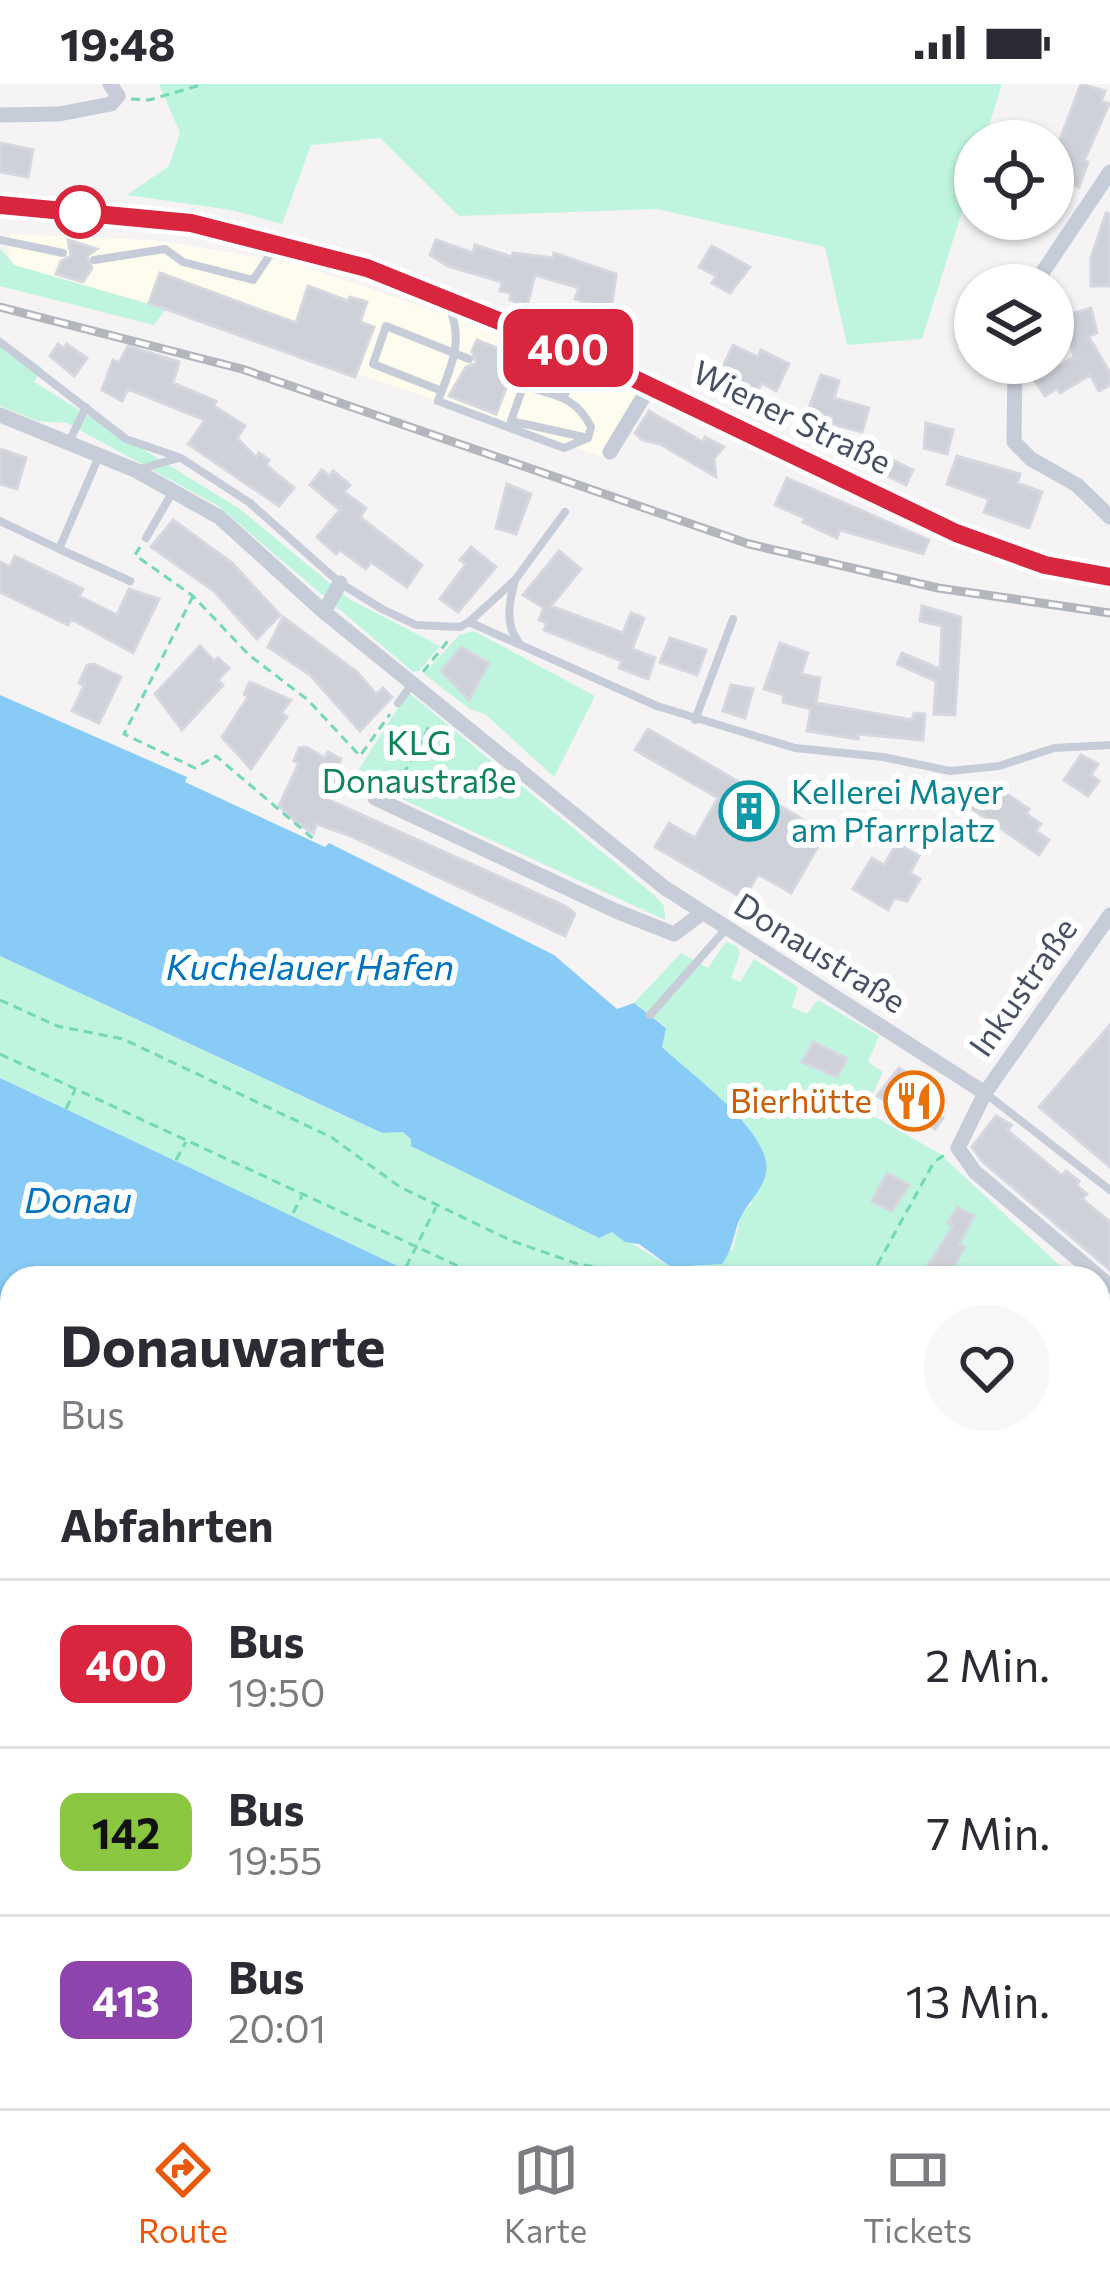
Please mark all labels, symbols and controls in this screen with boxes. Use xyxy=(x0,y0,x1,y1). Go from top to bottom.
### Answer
text: 19:48 xyxy=(60,15,175,70)
map controls xyxy=(954,120,1074,384)
button: locate xyxy=(954,120,1074,240)
unlabelled marker xyxy=(55,187,105,237)
button: layers xyxy=(954,264,1074,384)
line badge: 400 xyxy=(499,309,637,387)
text: 400 xyxy=(527,322,609,374)
street label: Wiener Straße xyxy=(687,350,898,481)
park label: KLG Donaustraße xyxy=(322,721,516,800)
place label: Kellerei Mayer am Pfarrplatz xyxy=(791,770,1004,849)
building icon: Kellerei Mayer am Pfarrplatz xyxy=(718,780,780,842)
street label: Donaustraße xyxy=(727,883,914,1021)
street label: Inkustraße xyxy=(959,909,1085,1064)
water label: Kuchelauer Hafen xyxy=(166,943,454,987)
restaurant icon: Bierhütte xyxy=(883,1070,945,1132)
place label: Bierhütte xyxy=(730,1079,872,1120)
water label: Donau xyxy=(24,1176,132,1220)
button: heart xyxy=(924,1305,1050,1431)
text: Donauwarte xyxy=(60,1309,386,1379)
text: Bus xyxy=(60,1389,125,1437)
text: Abfahrten xyxy=(60,1496,274,1551)
text: Bus xyxy=(228,1612,304,1667)
text: 2 Min. xyxy=(925,1636,1050,1691)
text: 400 xyxy=(85,1638,167,1690)
text: 19:50 xyxy=(228,1667,325,1715)
text: Bus xyxy=(228,1780,304,1835)
text: 7 Min. xyxy=(927,1804,1050,1859)
text: 142 xyxy=(92,1806,160,1858)
text: 19:55 xyxy=(228,1835,322,1883)
text: Bus xyxy=(228,1948,304,2003)
text: 13 Min. xyxy=(905,1972,1050,2027)
text: 413 xyxy=(92,1974,160,2026)
text: 20:01 xyxy=(228,2003,326,2051)
tab: Route xyxy=(138,2137,228,2250)
tab: Karte xyxy=(504,2137,587,2250)
tab: Tickets xyxy=(863,2137,972,2250)

